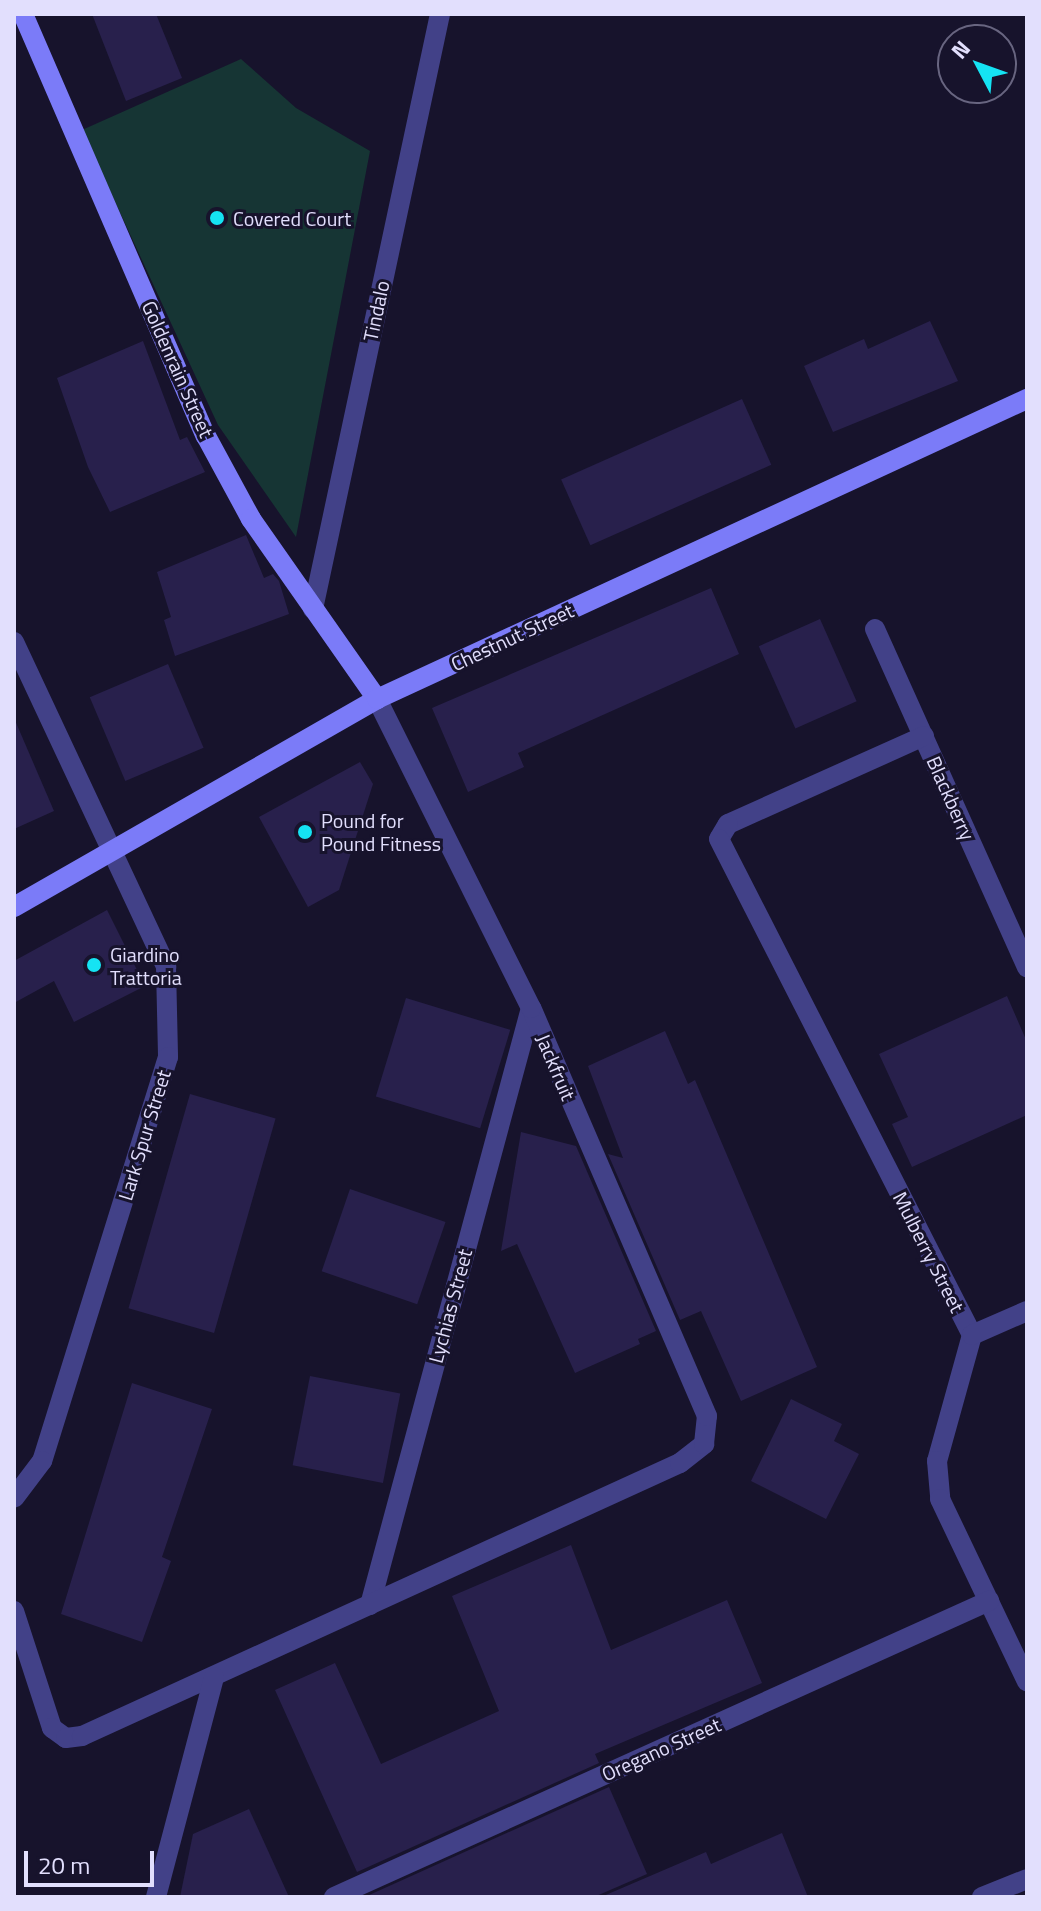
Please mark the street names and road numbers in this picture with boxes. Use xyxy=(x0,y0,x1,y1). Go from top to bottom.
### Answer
street label: Tindalo xyxy=(358,278,394,344)
street label: Goldenrain Street xyxy=(137,297,219,441)
street label: Chestnut Street xyxy=(447,598,577,676)
street label: Blackberry xyxy=(922,752,980,844)
street label: Jackfruit xyxy=(531,1030,581,1104)
street label: Lark Spur Street xyxy=(113,1067,175,1203)
street label: Mulberry Street xyxy=(888,1188,970,1316)
street label: Lychias Street xyxy=(423,1246,477,1366)
street label: Oregano Street xyxy=(598,1712,724,1786)

